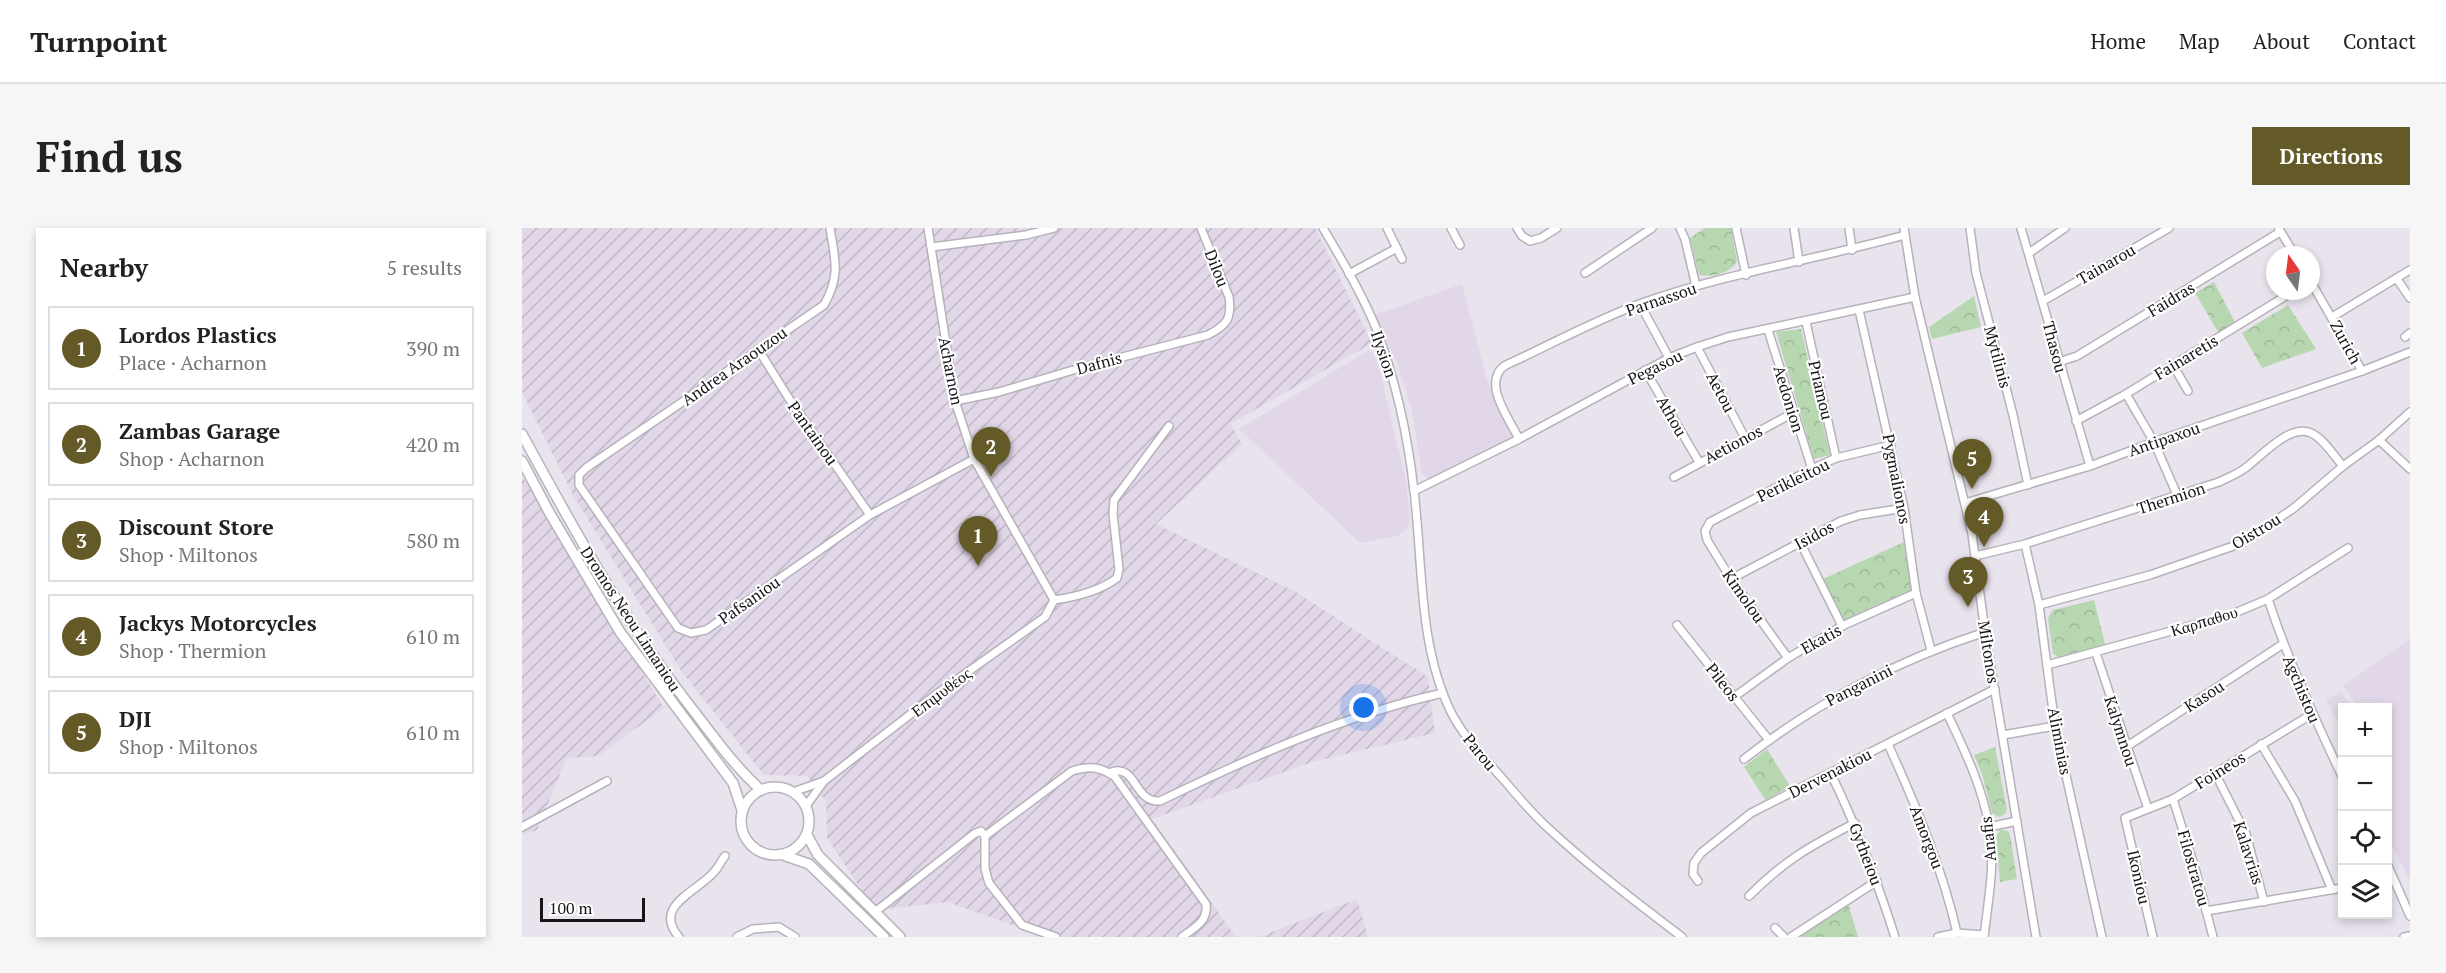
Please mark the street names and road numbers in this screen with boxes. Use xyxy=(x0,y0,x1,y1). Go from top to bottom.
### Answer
street label: Tainarou xyxy=(2073,238,2139,290)
street label: Dilou xyxy=(1199,246,1235,290)
street label: Faidras xyxy=(2143,276,2199,322)
street label: Parnassou xyxy=(1623,277,1699,321)
street label: Zurich xyxy=(2325,316,2367,368)
street label: Thasou xyxy=(2038,319,2072,375)
street label: Andrea Araouzou xyxy=(677,321,791,411)
street label: Mytilinis xyxy=(1979,323,2017,391)
street label: Ilysion xyxy=(1366,327,1402,381)
street label: Fainaretis xyxy=(2150,329,2222,385)
street label: Acharnon xyxy=(934,335,969,408)
street label: Pegasou xyxy=(1624,344,1686,390)
street label: Dafnis xyxy=(1074,346,1124,380)
street label: Priamou xyxy=(1803,358,1839,422)
street label: Aedonion xyxy=(1768,363,1810,436)
street label: Aetou xyxy=(1701,368,1741,416)
street label: Athou xyxy=(1652,392,1692,440)
street label: Pantainou xyxy=(783,397,843,469)
street label: Antipaxou xyxy=(2125,416,2203,462)
street label: Aetionos xyxy=(1700,419,1766,469)
street label: Pygmalionos xyxy=(1877,432,1917,526)
street label: Perikleitou xyxy=(1753,453,1833,507)
street label: Thermion xyxy=(2134,476,2208,519)
street label: Oistrou xyxy=(2227,508,2285,554)
street label: Isidos xyxy=(1790,515,1838,555)
street label: Dromos Neou Limaniou xyxy=(576,542,686,696)
street label: Kimolou xyxy=(1718,565,1770,627)
street label: Pafsaniou xyxy=(714,571,784,629)
street label: Καρπαθου xyxy=(2168,600,2240,642)
street label: Ekatis xyxy=(1797,619,1845,659)
street label: Miltonos xyxy=(1973,619,2005,685)
street label: Agchistou xyxy=(2278,652,2326,726)
street label: Pileos xyxy=(1701,658,1745,706)
street label: Panganini xyxy=(1822,659,1896,711)
street label: Επιμυθέος xyxy=(907,662,976,722)
street label: Kasou xyxy=(2180,675,2228,717)
street label: Kalymnou xyxy=(2099,693,2143,769)
street label: Aliminias xyxy=(2043,705,2077,777)
street label: Parou xyxy=(1458,729,1502,775)
street label: Dervenakiou xyxy=(1785,743,1875,803)
street label: Foineos xyxy=(2191,746,2250,794)
street label: Amorgou xyxy=(1905,802,1949,872)
street label: Anafis xyxy=(1975,815,2001,863)
street label: Kalavrias xyxy=(2228,818,2270,888)
street label: Gytheiou xyxy=(1844,820,1888,888)
street label: Filostratou xyxy=(2173,827,2215,909)
street label: Ikoniou xyxy=(2122,848,2156,906)

